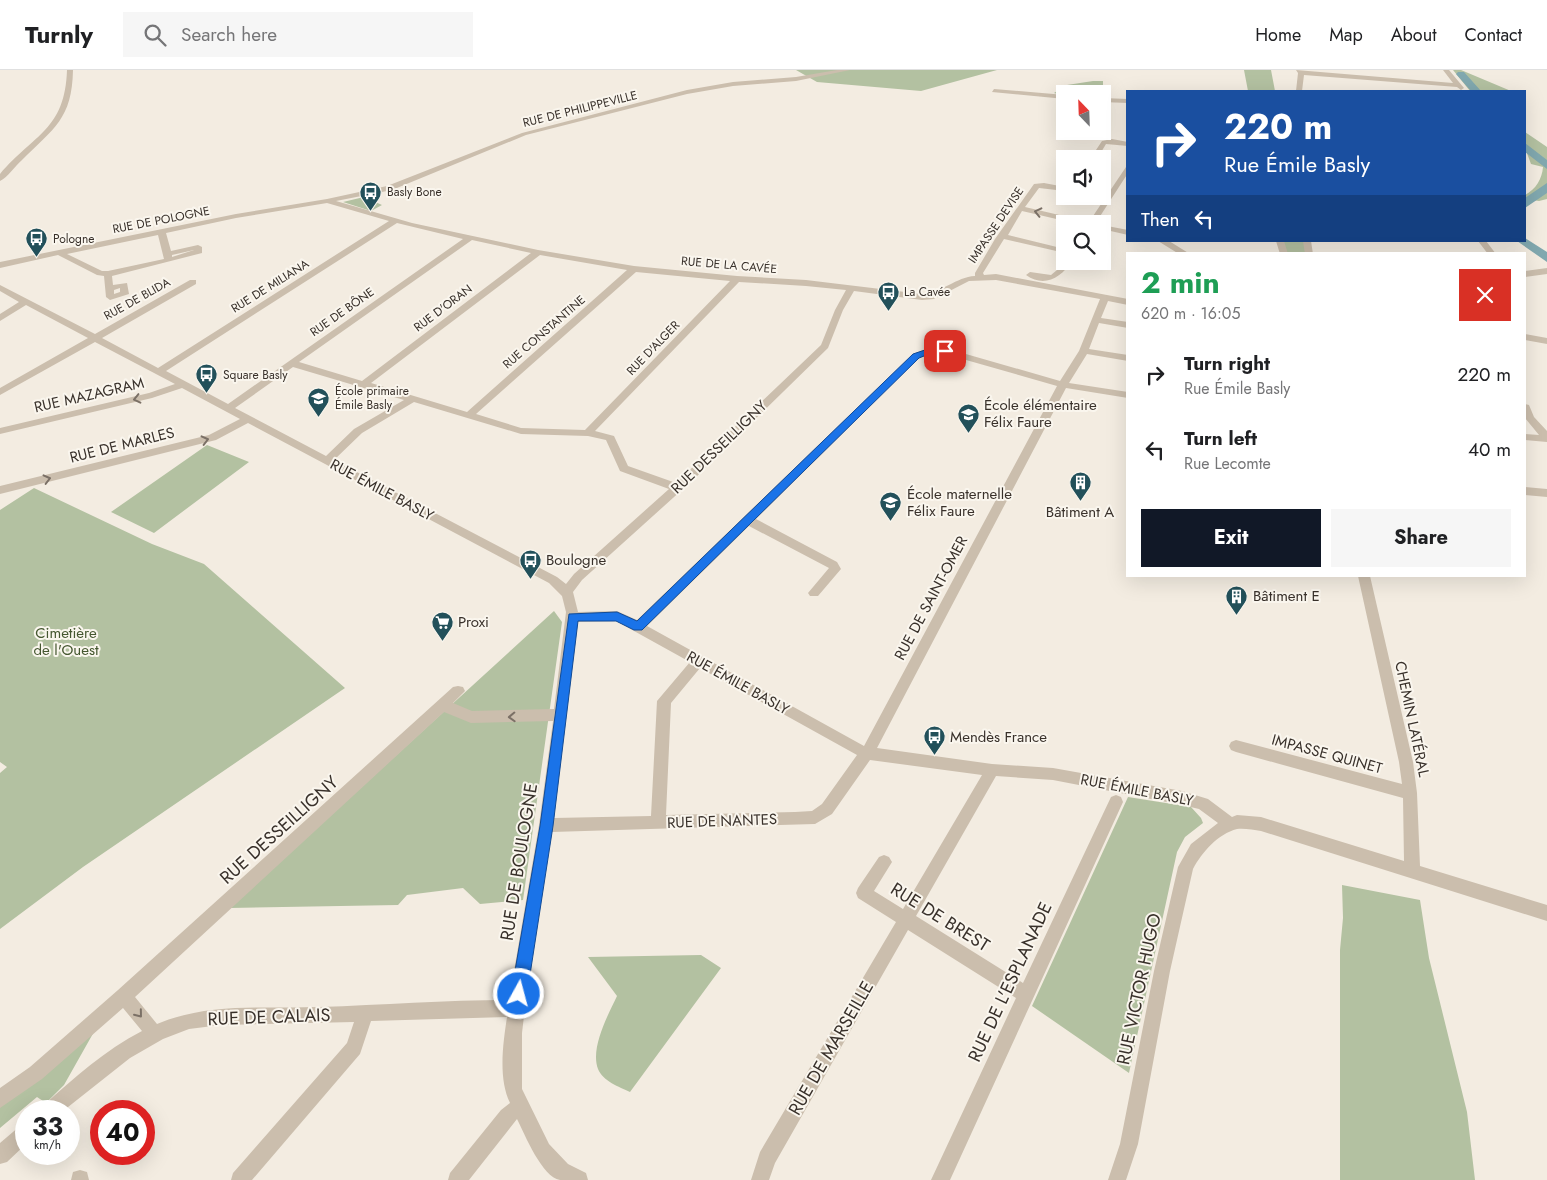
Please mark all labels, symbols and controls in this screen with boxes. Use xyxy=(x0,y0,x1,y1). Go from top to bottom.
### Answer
search box xyxy=(123,12,473,57)
text: Turnly xyxy=(25,17,93,52)
icon: search xyxy=(141,21,169,49)
text: Search here xyxy=(181,21,277,48)
text: Home xyxy=(1255,22,1301,48)
text: Map xyxy=(1329,22,1363,48)
text: About xyxy=(1391,22,1436,48)
text: Contact xyxy=(1464,22,1522,48)
north arrow xyxy=(1056,85,1111,140)
map controls xyxy=(1056,85,1111,270)
street label: RUE DE PHILIPPEVILLE xyxy=(521,86,639,132)
text: 220 m xyxy=(1224,102,1332,152)
icon: right xyxy=(1141,110,1206,175)
text: Rue Émile Basly xyxy=(1224,148,1370,180)
button: sound xyxy=(1056,150,1111,205)
bus stop icon: Basly Bone xyxy=(359,180,383,211)
place label: Basly Bone xyxy=(387,183,442,201)
street label: IMPASSE DEVISE xyxy=(964,183,1028,267)
street label: RUE DE POLOGNE xyxy=(111,202,211,238)
icon: left xyxy=(1190,205,1218,233)
text: Then xyxy=(1141,206,1180,233)
one-way arrow xyxy=(1033,207,1042,218)
button: search xyxy=(1056,215,1111,270)
bus stop icon: Pologne xyxy=(25,227,49,258)
place label: Pologne xyxy=(53,230,94,248)
street label: RUE DE LA CAVÉE xyxy=(680,252,778,278)
street label: RUE DE MILIANA xyxy=(228,255,313,317)
text: 2 min xyxy=(1141,261,1220,304)
button: close xyxy=(1459,269,1511,321)
street label: RUE DE BLIDA xyxy=(100,273,174,325)
street label: RUE D'ORAN xyxy=(410,280,476,336)
bus stop icon: La Cavée xyxy=(876,280,900,311)
street label: RUE DE BÔNE xyxy=(306,283,378,341)
place label: La Cavée xyxy=(904,283,950,301)
street label: RUE CONSTANTINE xyxy=(499,291,589,373)
text: 620 m · 16:05 xyxy=(1141,302,1240,325)
street label: RUE D'ALGER xyxy=(622,316,684,379)
pin xyxy=(924,330,966,372)
icon: arrive xyxy=(931,337,959,365)
text: Turn right xyxy=(1184,350,1270,377)
icon: right xyxy=(1141,361,1169,389)
text: 220 m xyxy=(1457,361,1511,388)
bus stop icon: Square Basly xyxy=(195,363,219,394)
place label: Square Basly xyxy=(223,366,288,384)
street label: RUE MAZAGRAM xyxy=(32,372,146,418)
text: Rue Émile Basly xyxy=(1184,377,1290,400)
place label: École primaire Émile Basly xyxy=(335,382,409,414)
school or university icon: École primaire Émile Basly xyxy=(307,386,331,417)
one-way arrow xyxy=(132,393,141,404)
place label: École élémentaire Félix Faure xyxy=(984,394,1097,433)
street label: RUE DESSEILLIGNY xyxy=(666,395,772,499)
school or university icon: École élémentaire Félix Faure xyxy=(956,402,980,433)
street label: RUE DE MARLES xyxy=(67,421,177,469)
text: Turn left xyxy=(1184,425,1257,452)
one-way arrow xyxy=(201,435,210,446)
icon: left xyxy=(1141,436,1169,464)
text: 40 m xyxy=(1468,436,1511,463)
text: Rue Lecomte xyxy=(1184,452,1271,475)
street label: RUE ÉMILE BASLY xyxy=(326,453,438,527)
building icon: Bâtiment A xyxy=(1068,471,1092,502)
one-way arrow xyxy=(43,474,52,485)
place label: École maternelle Félix Faure xyxy=(907,483,1012,522)
school or university icon: École maternelle Félix Faure xyxy=(879,491,903,522)
place label: Bâtiment A xyxy=(1046,501,1114,523)
button: Exit xyxy=(1141,509,1321,567)
button: Share xyxy=(1331,509,1511,567)
street label: RUE DE SAINT-OMER xyxy=(889,532,973,664)
bus stop icon: Boulogne xyxy=(518,548,542,579)
place label: Boulogne xyxy=(546,549,607,571)
building icon: Bâtiment E xyxy=(1225,584,1249,615)
place label: Bâtiment E xyxy=(1253,585,1320,607)
supermarket icon: Proxi xyxy=(430,610,454,641)
place label: Proxi xyxy=(458,611,489,633)
park label: Cimetière de l'Ouest xyxy=(33,622,99,661)
street label: RUE ÉMILE BASLY xyxy=(683,646,794,721)
street label: CHEMIN LATÉRAL xyxy=(1389,659,1435,779)
one-way arrow xyxy=(508,711,516,722)
bus stop icon: Mendès France xyxy=(922,725,946,756)
place label: Mendès France xyxy=(950,726,1047,748)
street label: IMPASSE QUINET xyxy=(1269,729,1385,779)
street label: RUE ÉMILE BASLY xyxy=(1079,768,1196,812)
street label: RUE DESSEILLIGNY xyxy=(214,769,345,890)
street label: RUE DE BOULOGNE xyxy=(494,781,544,943)
street label: RUE DE NANTES xyxy=(667,808,777,834)
street label: RUE DE BREST xyxy=(885,876,995,958)
street label: RUE DE L'ESPLANADE xyxy=(961,898,1059,1066)
street label: RUE VICTOR HUGO xyxy=(1110,911,1168,1067)
position arrow xyxy=(492,967,544,1019)
street label: RUE DE MARSEILLE xyxy=(782,976,880,1120)
street label: RUE DE CALAIS xyxy=(207,1002,331,1032)
one-way arrow xyxy=(134,1009,143,1018)
speed limit sign: 40 xyxy=(90,1100,155,1165)
text: 33 xyxy=(32,1108,63,1144)
text: km/h xyxy=(34,1136,61,1154)

